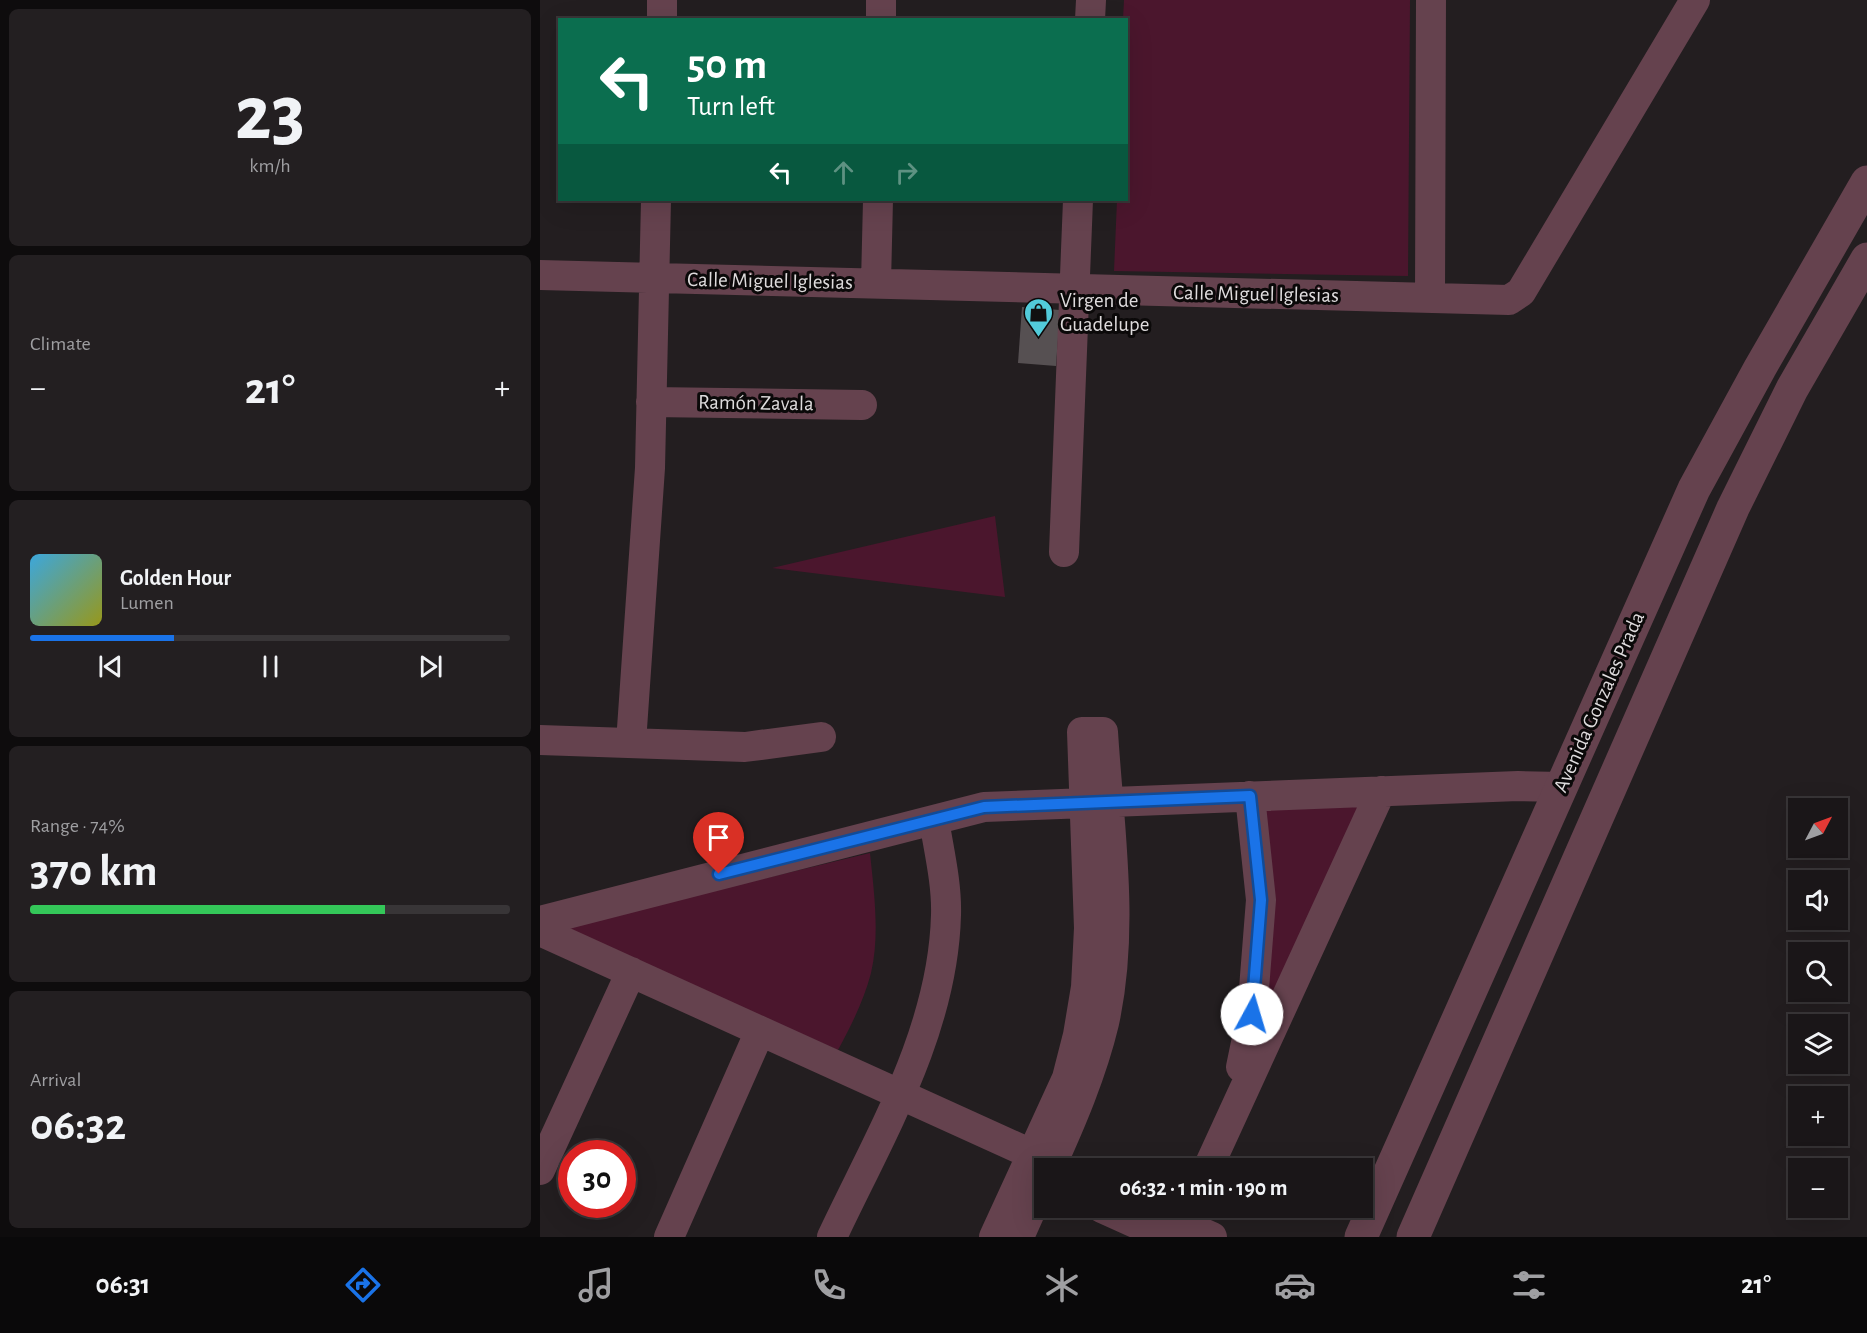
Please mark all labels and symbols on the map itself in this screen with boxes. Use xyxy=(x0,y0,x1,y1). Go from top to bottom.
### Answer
street label: Calle Miguel Iglesias xyxy=(687,269,853,293)
street label: Calle Miguel Iglesias xyxy=(1173,282,1339,306)
place label: Virgen de Guadelupe xyxy=(1060,290,1149,335)
shop icon: Virgen de Guadelupe xyxy=(1023,296,1055,338)
street label: Ramón Zavala xyxy=(698,391,814,415)
street label: Avenida Gonzales Prada xyxy=(1550,608,1648,795)
north arrow xyxy=(1788,798,1848,858)
pin xyxy=(693,812,744,874)
position arrow xyxy=(1220,982,1284,1046)
speed limit sign: 30 xyxy=(558,1140,636,1218)

